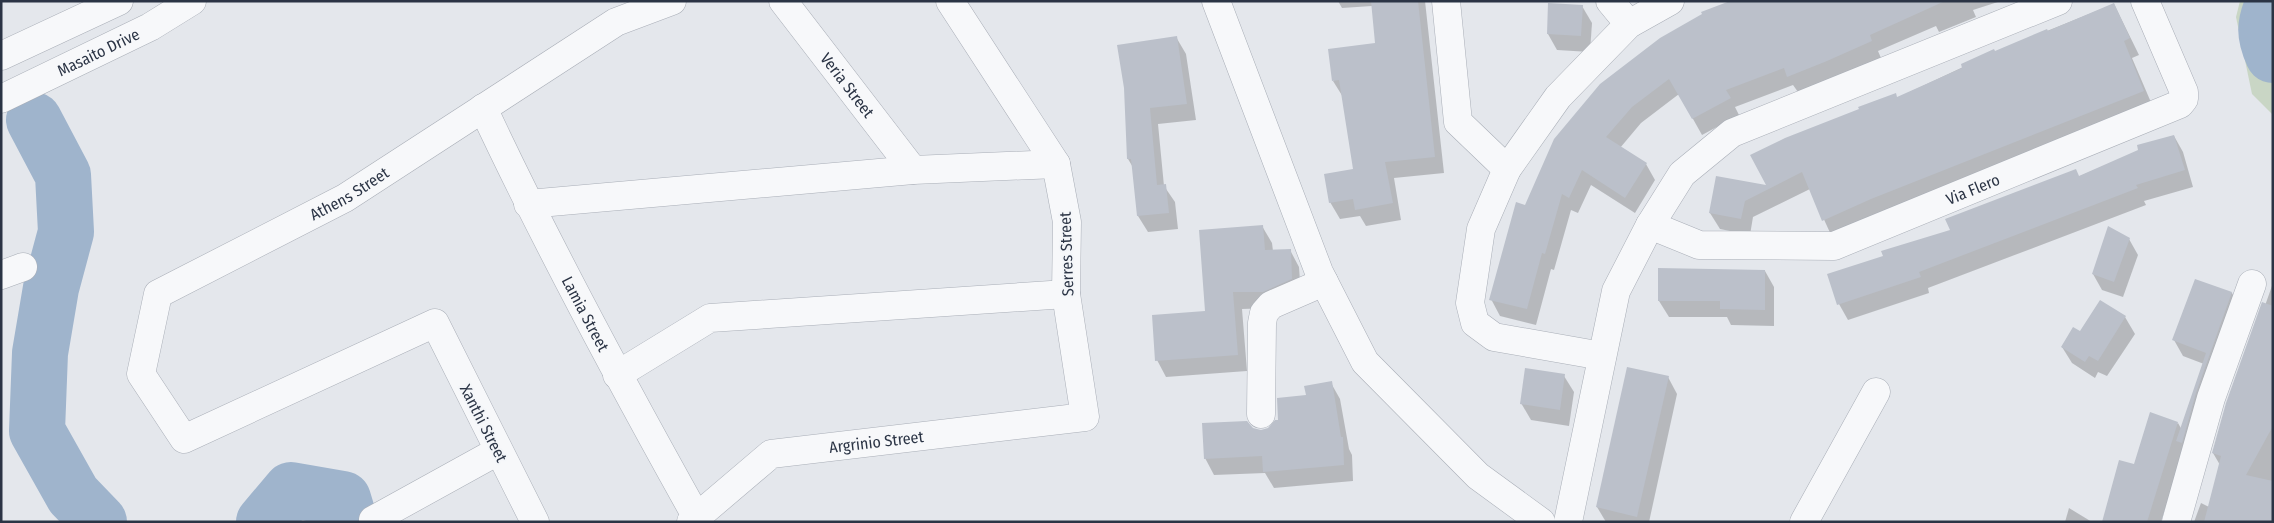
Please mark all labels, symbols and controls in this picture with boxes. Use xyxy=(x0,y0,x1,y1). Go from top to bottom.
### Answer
street label: Masaito Drive xyxy=(54,25,143,80)
street label: Veria Street xyxy=(816,49,878,122)
street label: Athens Street xyxy=(307,163,393,224)
street label: Via Flero xyxy=(1943,170,2003,209)
street label: Serres Street xyxy=(1056,211,1077,296)
street label: Lamia Street xyxy=(558,273,613,355)
street label: Xanthi Street xyxy=(456,381,512,466)
street label: Argrinio Street xyxy=(828,427,925,457)

